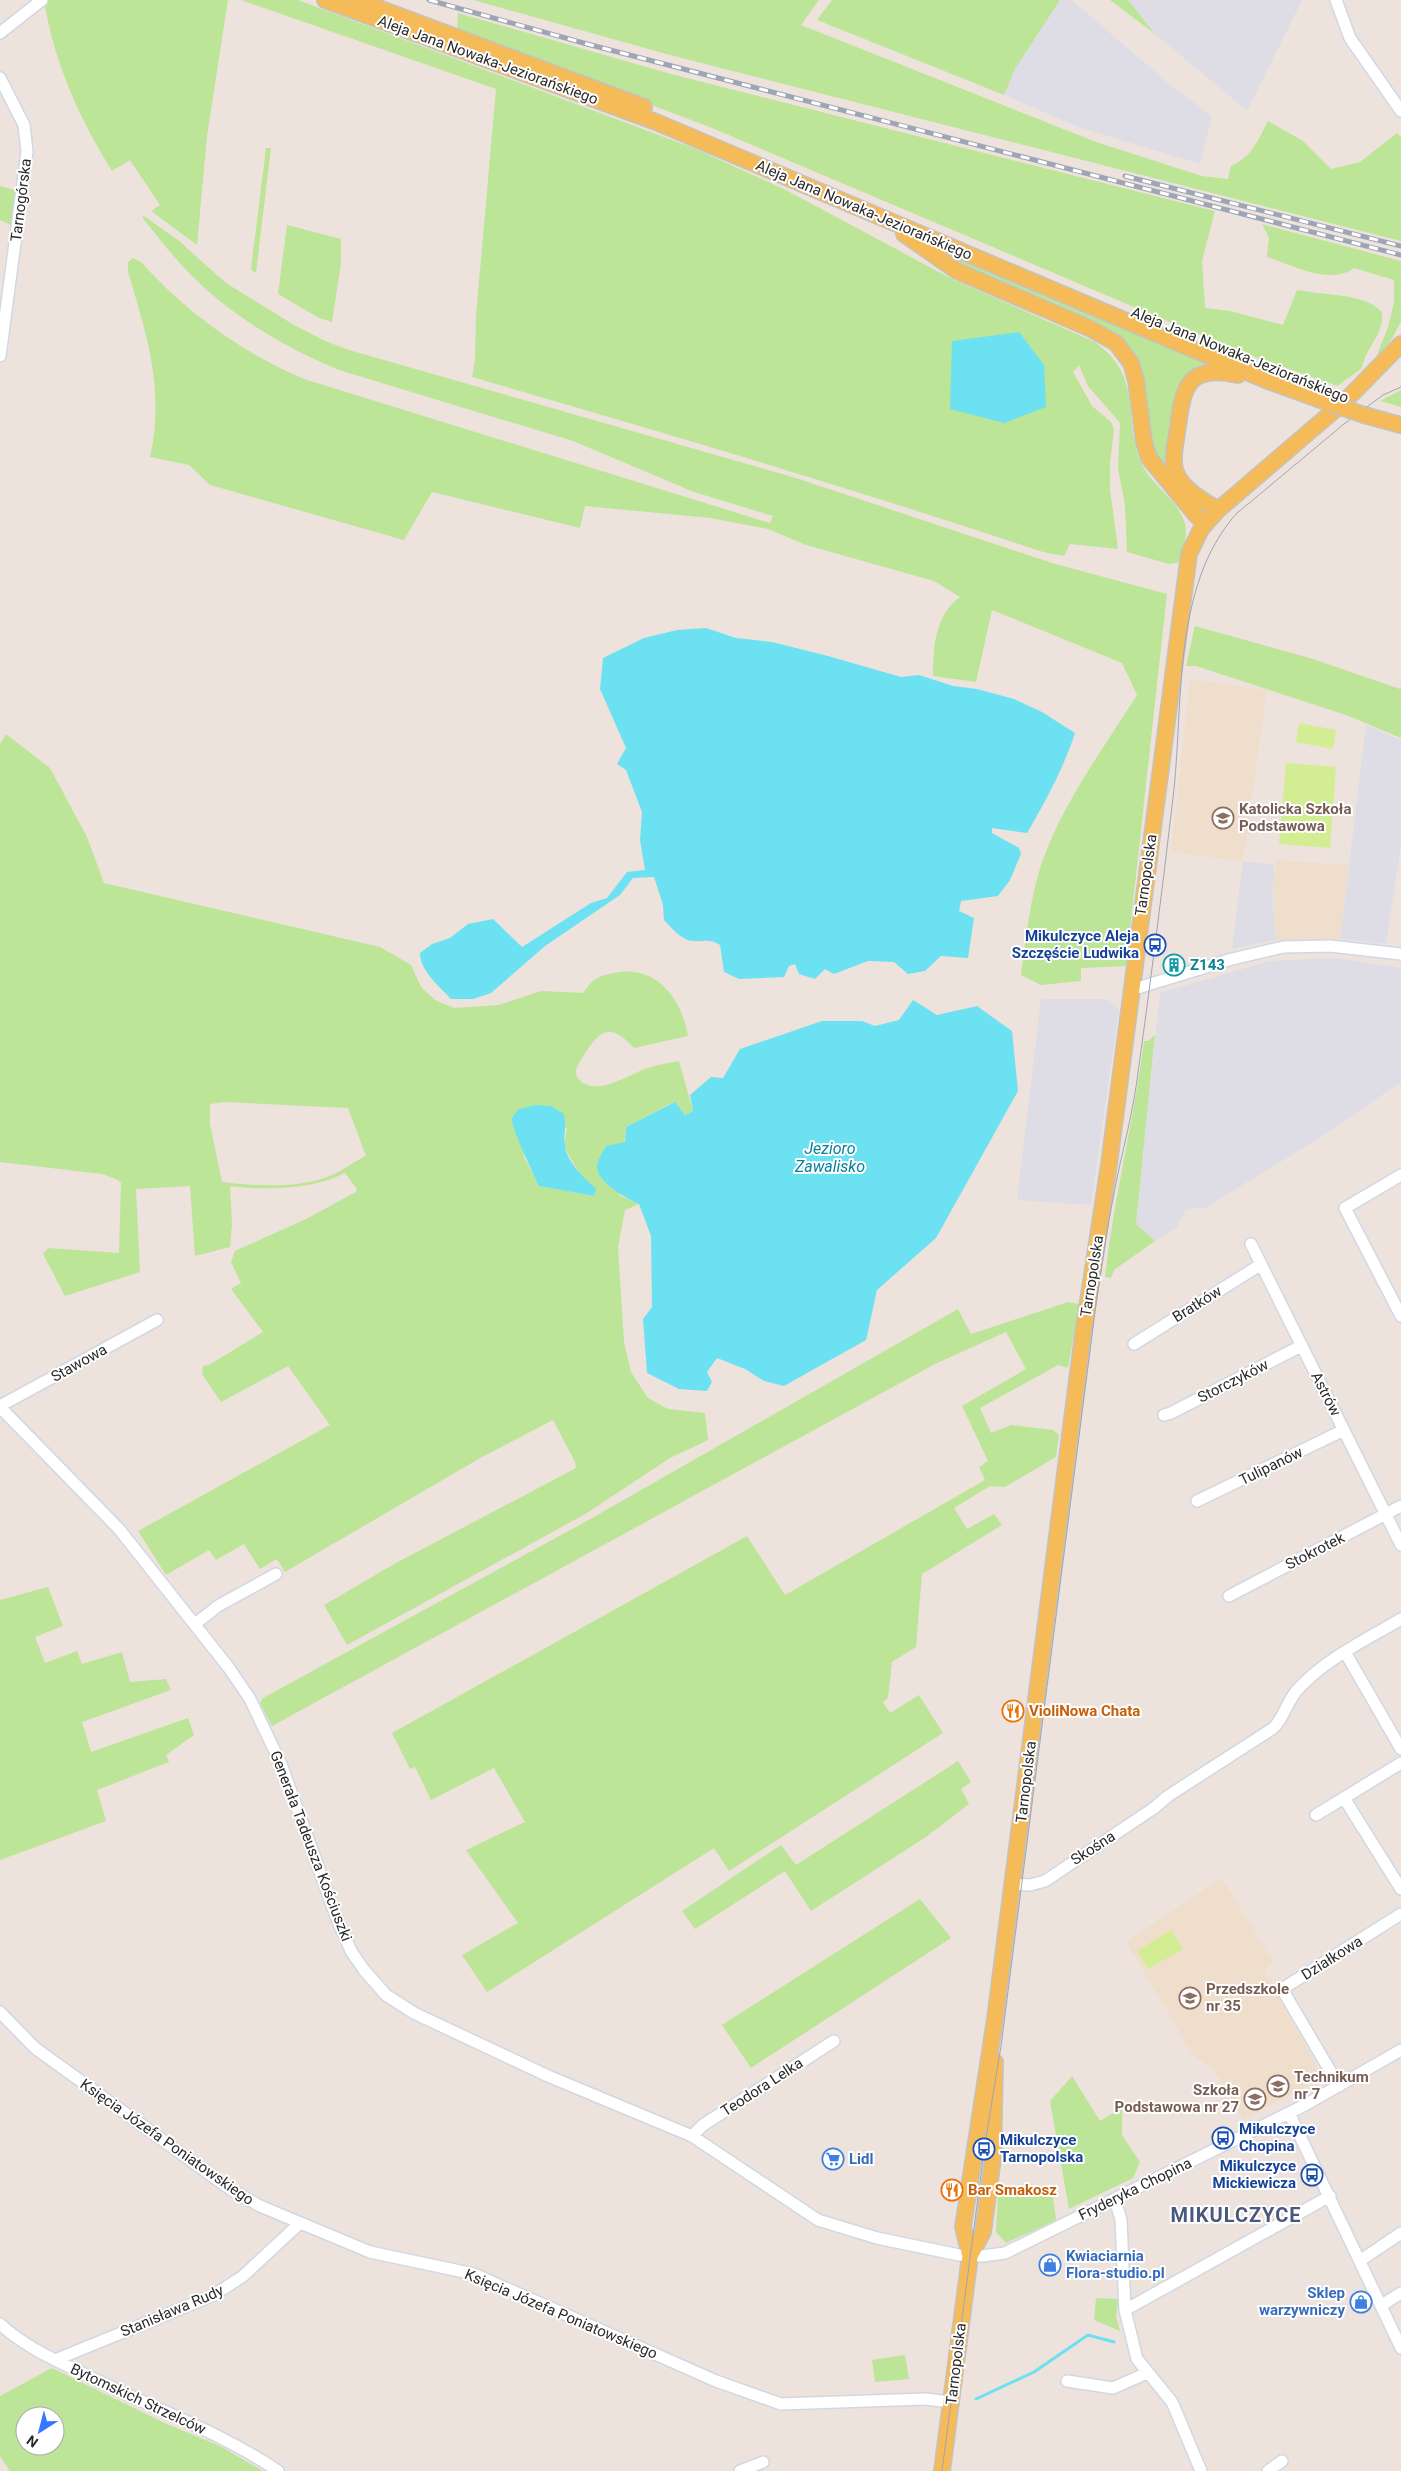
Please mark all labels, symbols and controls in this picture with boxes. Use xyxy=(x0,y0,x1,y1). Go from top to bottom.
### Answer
street label: Aleja Jana Nowaka-Jeziorańskiego xyxy=(375,12,601,108)
street label: Aleja Jana Nowaka-Jeziorańskiego xyxy=(753,156,975,264)
street label: Tarnogórska xyxy=(7,157,35,243)
street label: Aleja Jana Nowaka-Jeziorańskiego xyxy=(1129,303,1351,407)
place label: Katolicka Szkoła Podstawowa xyxy=(1239,800,1351,835)
school or university icon: Katolicka Szkoła Podstawowa xyxy=(1211,806,1235,830)
street label: Tarnopolska xyxy=(1131,833,1161,917)
place label: Mikulczyce Aleja Szczęście Ludwika xyxy=(1012,927,1139,962)
bus stop icon: Mikulczyce Aleja Szczęście Ludwika xyxy=(1143,933,1167,957)
building icon: Z143 xyxy=(1162,953,1186,977)
place label: Z143 xyxy=(1190,956,1225,974)
water label: Jezioro Zawalisko xyxy=(794,1139,865,1176)
street label: Tarnopolska xyxy=(1077,1234,1107,1318)
street label: Bratków xyxy=(1169,1282,1225,1326)
street label: Stawowa xyxy=(48,1340,110,1386)
street label: Storczyków xyxy=(1195,1356,1271,1406)
street label: Astrów xyxy=(1307,1369,1345,1419)
street label: Tulipanów xyxy=(1236,1443,1306,1489)
street label: Stokrotek xyxy=(1282,1528,1348,1573)
restaurant icon: VioliNowa Chata xyxy=(1001,1699,1025,1723)
place label: VioliNowa Chata xyxy=(1029,1702,1140,1720)
street label: Tarnopolska xyxy=(1012,1740,1040,1824)
street label: Generała Tadeusza Kościuszki xyxy=(266,1748,356,1944)
street label: Skośna xyxy=(1067,1827,1119,1869)
street label: Działkowa xyxy=(1298,1932,1366,1984)
place label: Przedszkole nr 35 xyxy=(1206,1980,1289,2015)
school or university icon: Przedszkole nr 35 xyxy=(1178,1986,1202,2010)
street label: Teodora Lelka xyxy=(718,2054,806,2120)
place label: Technikum nr 7 xyxy=(1294,2068,1369,2103)
school or university icon: Technikum nr 7 xyxy=(1266,2074,1290,2098)
street label: Księcia Józefa Poniatowskiego xyxy=(77,2075,257,2209)
place label: Szkoła Podstawowa nr 27 xyxy=(1115,2081,1239,2116)
school or university icon: Szkoła Podstawowa nr 27 xyxy=(1243,2087,1267,2111)
place label: Mikulczyce Chopina xyxy=(1239,2120,1315,2155)
bus stop icon: Mikulczyce Chopina xyxy=(1211,2126,1235,2150)
place label: Mikulczyce Tarnopolska xyxy=(1000,2131,1083,2166)
bus stop icon: Mikulczyce Tarnopolska xyxy=(972,2137,996,2161)
supermarket icon: Lidl xyxy=(821,2147,845,2171)
place label: Lidl xyxy=(849,2150,874,2168)
street label: Fryderyka Chopina xyxy=(1075,2154,1195,2224)
place label: Mikulczyce Mickiewicza xyxy=(1213,2157,1296,2192)
bus stop icon: Mikulczyce Mickiewicza xyxy=(1300,2163,1324,2187)
restaurant icon: Bar Smakosz xyxy=(940,2178,964,2202)
place label: Bar Smakosz xyxy=(968,2181,1057,2199)
district label: MIKULCZYCE xyxy=(1170,2203,1302,2227)
place label: Kwiaciarnia Flora-studio.pl xyxy=(1066,2247,1165,2282)
shop icon: Kwiaciarnia Flora-studio.pl xyxy=(1038,2253,1062,2277)
street label: Księcia Józefa Poniatowskiego xyxy=(462,2265,660,2363)
street label: Stanisława Rudy xyxy=(118,2281,226,2341)
place label: Sklep warzywniczy xyxy=(1259,2284,1345,2319)
shop icon: Sklep warzywniczy xyxy=(1349,2290,1373,2314)
street label: Tarnopolska xyxy=(942,2322,970,2406)
street label: Bytomskich Strzelców xyxy=(67,2360,209,2438)
north arrow xyxy=(15,2406,65,2456)
text: N xyxy=(24,2432,41,2451)

